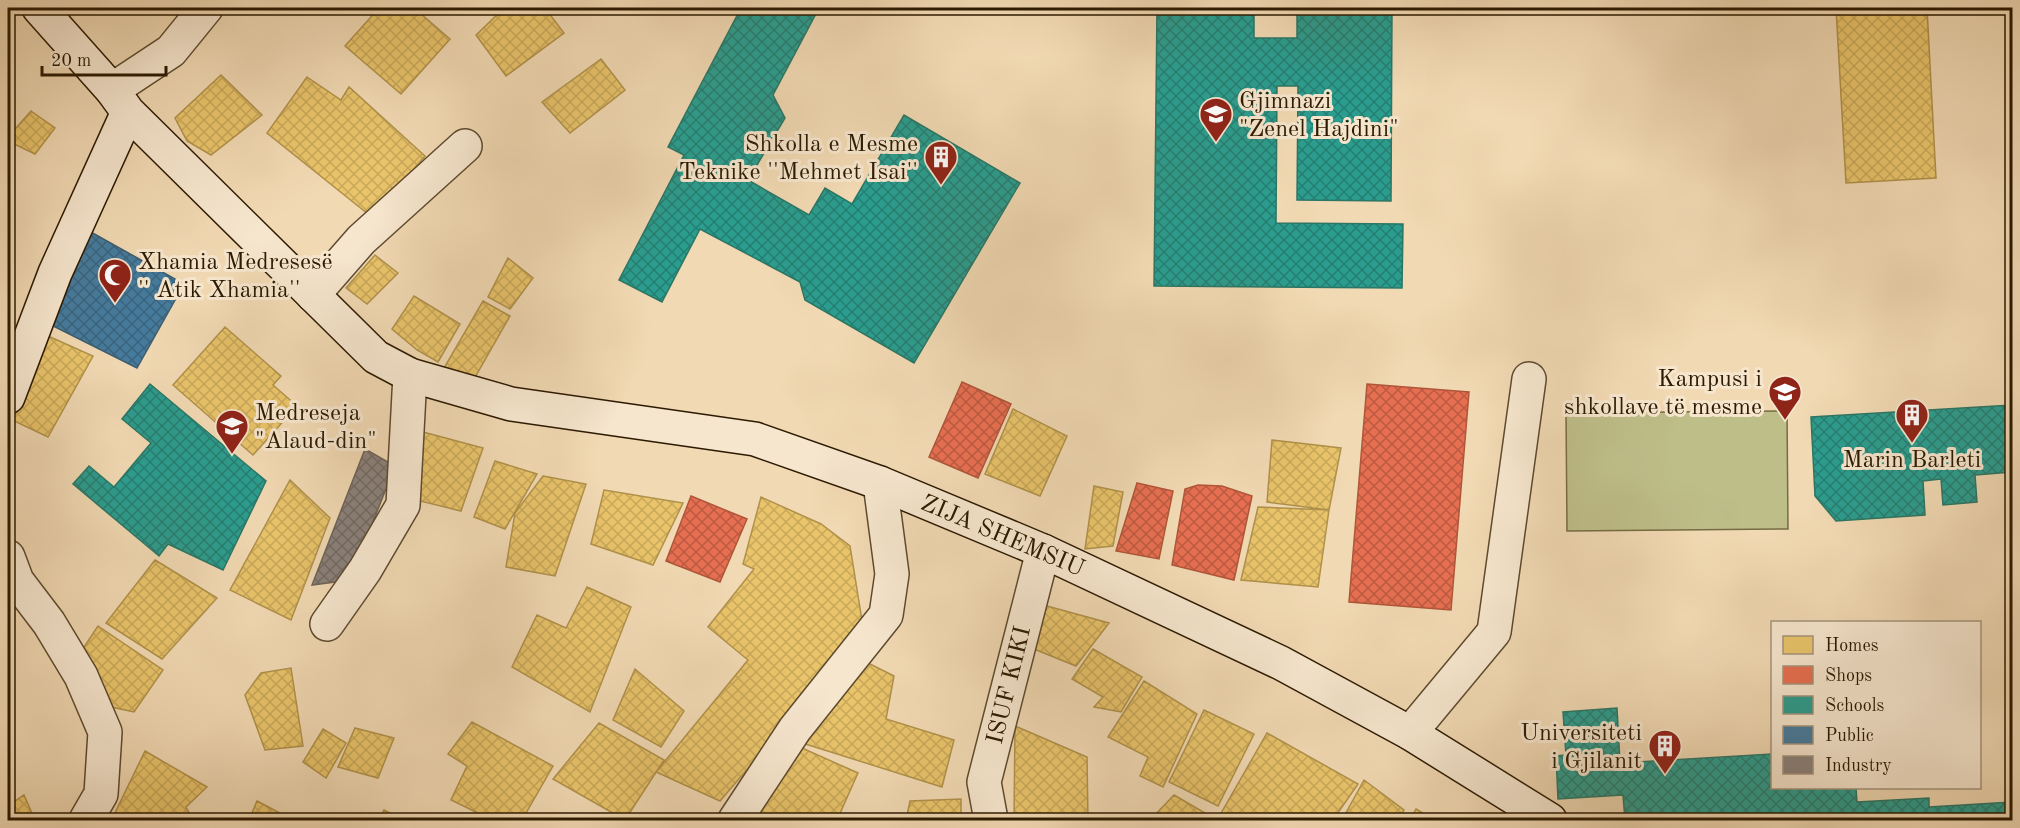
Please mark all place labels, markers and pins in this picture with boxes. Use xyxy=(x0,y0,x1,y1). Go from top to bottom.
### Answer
place label: Gjimnazi "Zenel Hajdini" xyxy=(1239,90,1399,142)
school or university icon: Gjimnazi "Zenel Hajdini" xyxy=(1198,96,1234,143)
place label: Shkolla e Mesme Teknike ''Mehmet Isai'' xyxy=(679,133,918,185)
building icon: Shkolla e Mesme Teknike ''Mehmet Isai'' xyxy=(923,139,959,186)
place label: Xhamia Medresesë '' Atik Xhamia'' xyxy=(138,251,333,303)
mosque icon: Xhamia Medresesë '' Atik Xhamia'' xyxy=(97,257,133,304)
place label: Kampusi i shkollave të mesme xyxy=(1564,368,1762,420)
school or university icon: Kampusi i shkollave të mesme xyxy=(1767,374,1803,421)
building icon: Marin Barleti xyxy=(1894,397,1930,444)
place label: Medreseja "Alaud-din" xyxy=(255,402,377,454)
school or university icon: Medreseja "Alaud-din" xyxy=(214,408,250,455)
place label: Marin Barleti xyxy=(1843,449,1981,473)
place label: Universiteti i Gjilanit xyxy=(1520,722,1642,774)
building icon: Universiteti i Gjilanit xyxy=(1647,728,1683,775)

